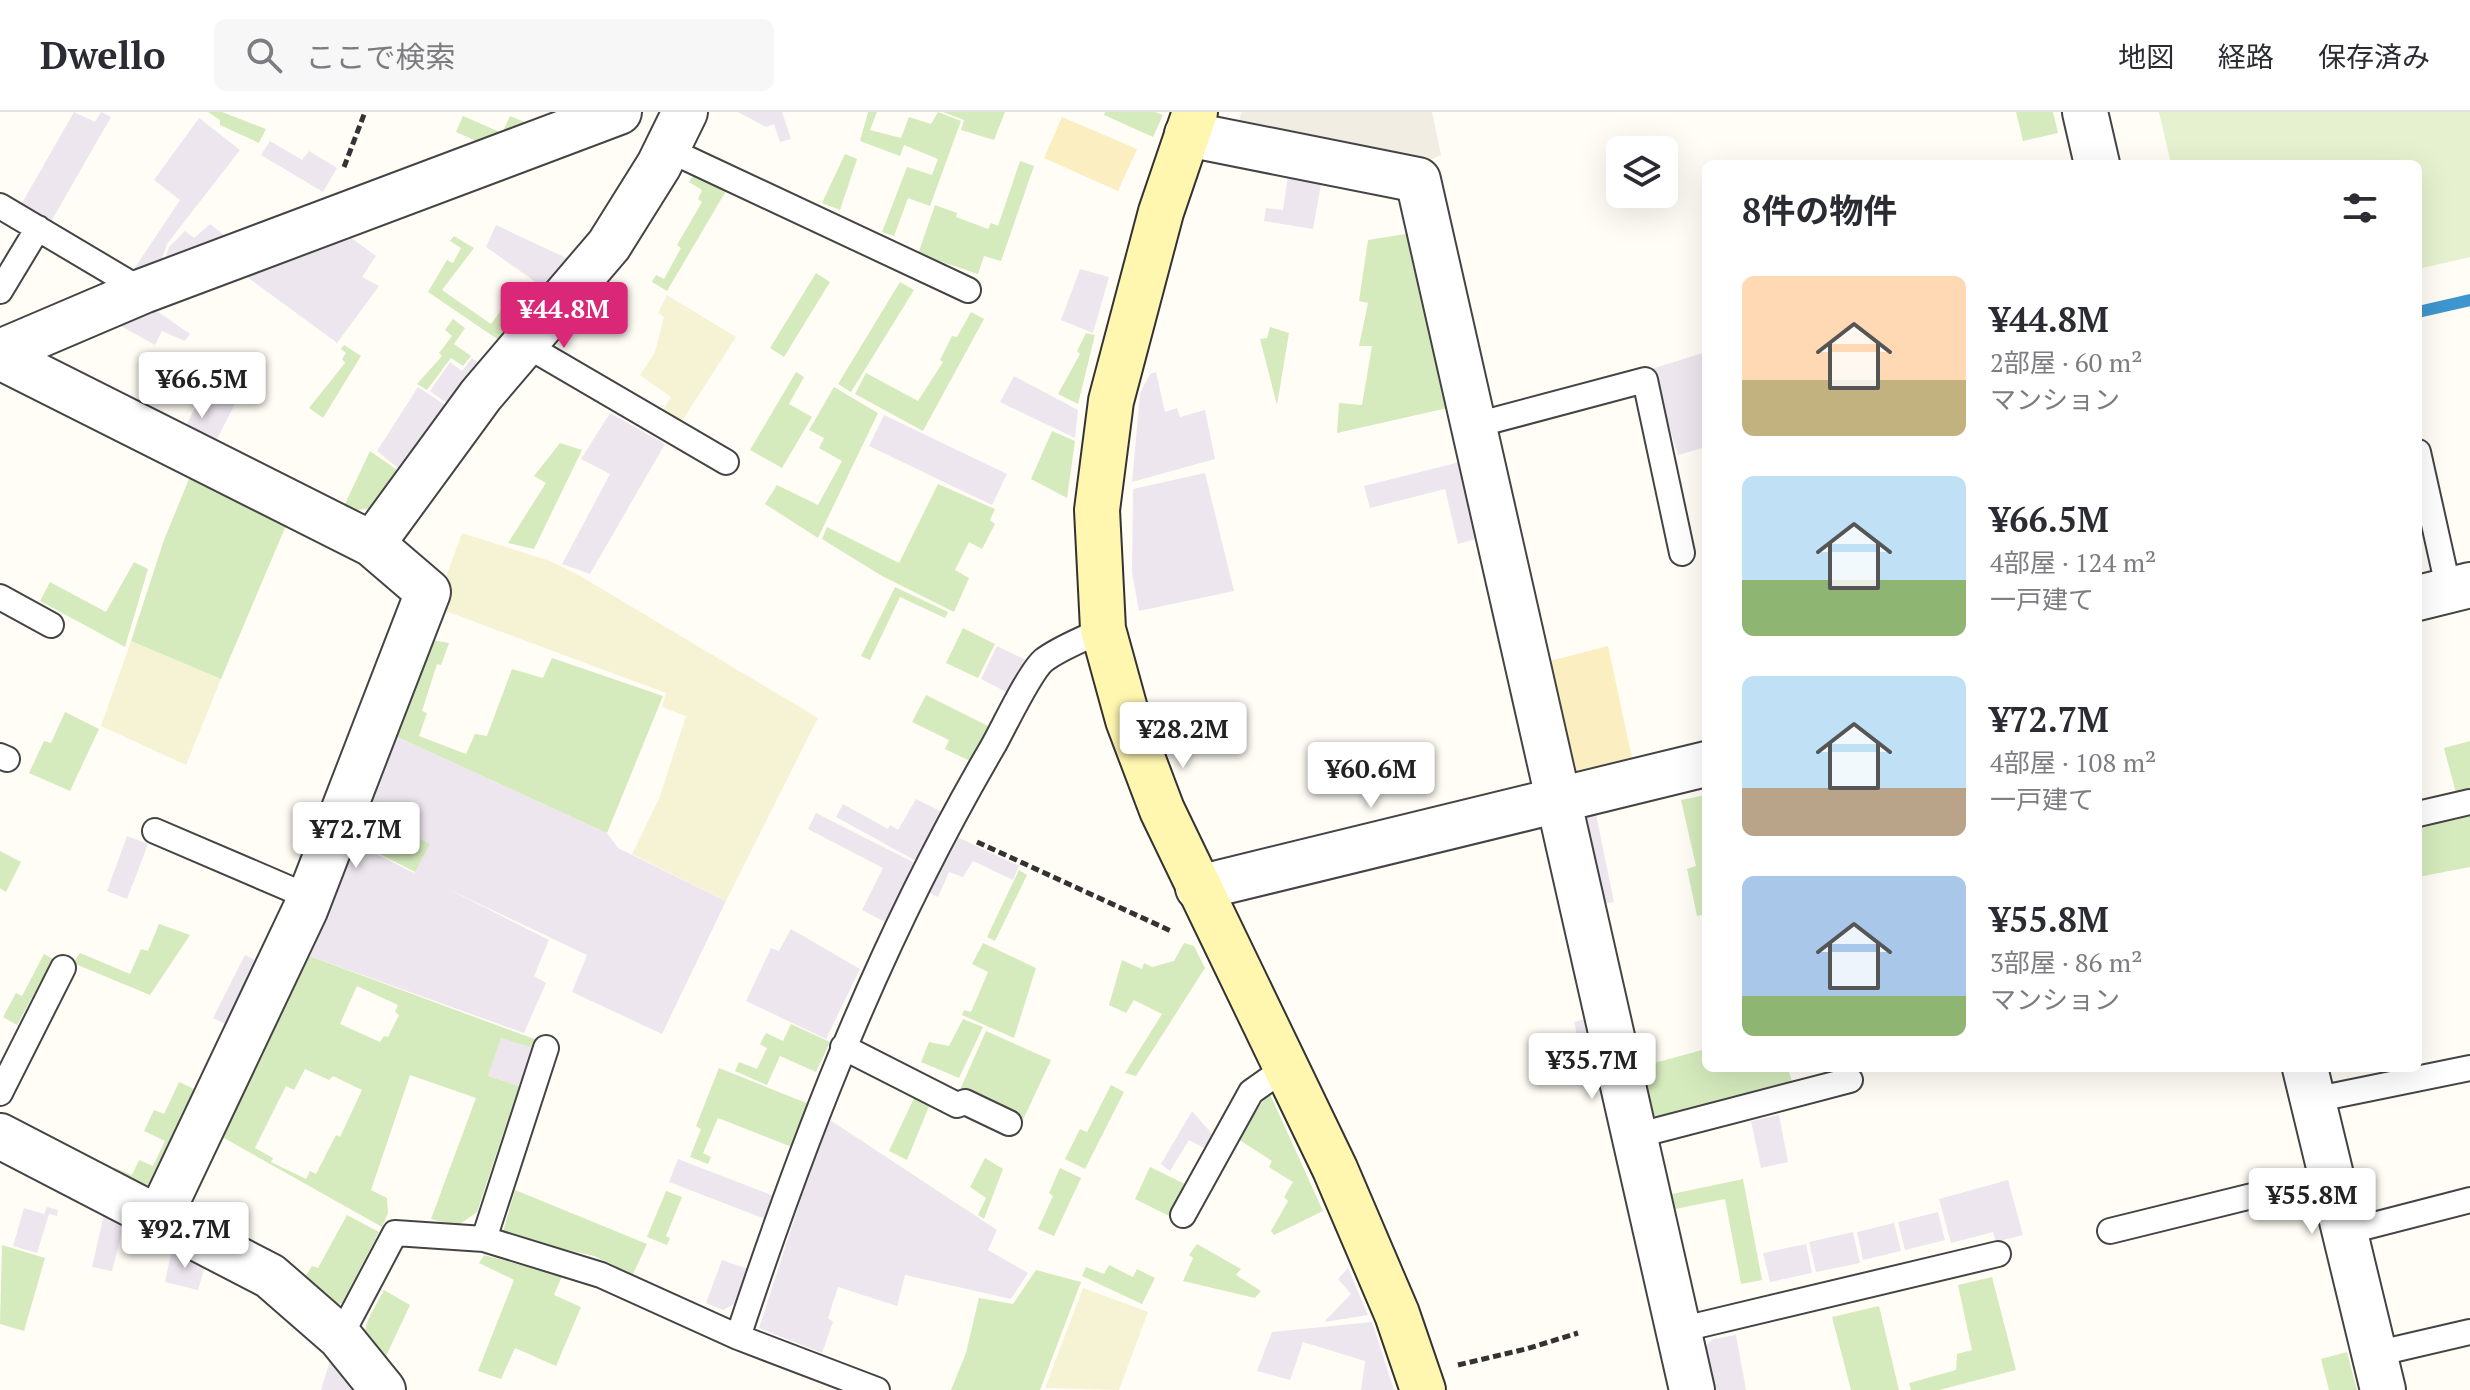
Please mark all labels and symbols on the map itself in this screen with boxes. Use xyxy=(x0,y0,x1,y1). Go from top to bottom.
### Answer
pin: ¥44.8M xyxy=(499,282,629,350)
pin: ¥66.5M xyxy=(137,352,267,420)
pin: ¥28.2M xyxy=(1118,702,1248,770)
pin: ¥60.6M xyxy=(1306,742,1436,810)
pin: ¥72.7M xyxy=(291,802,421,870)
pin: ¥35.7M xyxy=(1527,1033,1657,1101)
pin: ¥55.8M xyxy=(2247,1168,2377,1236)
pin: ¥92.7M xyxy=(120,1202,250,1270)

